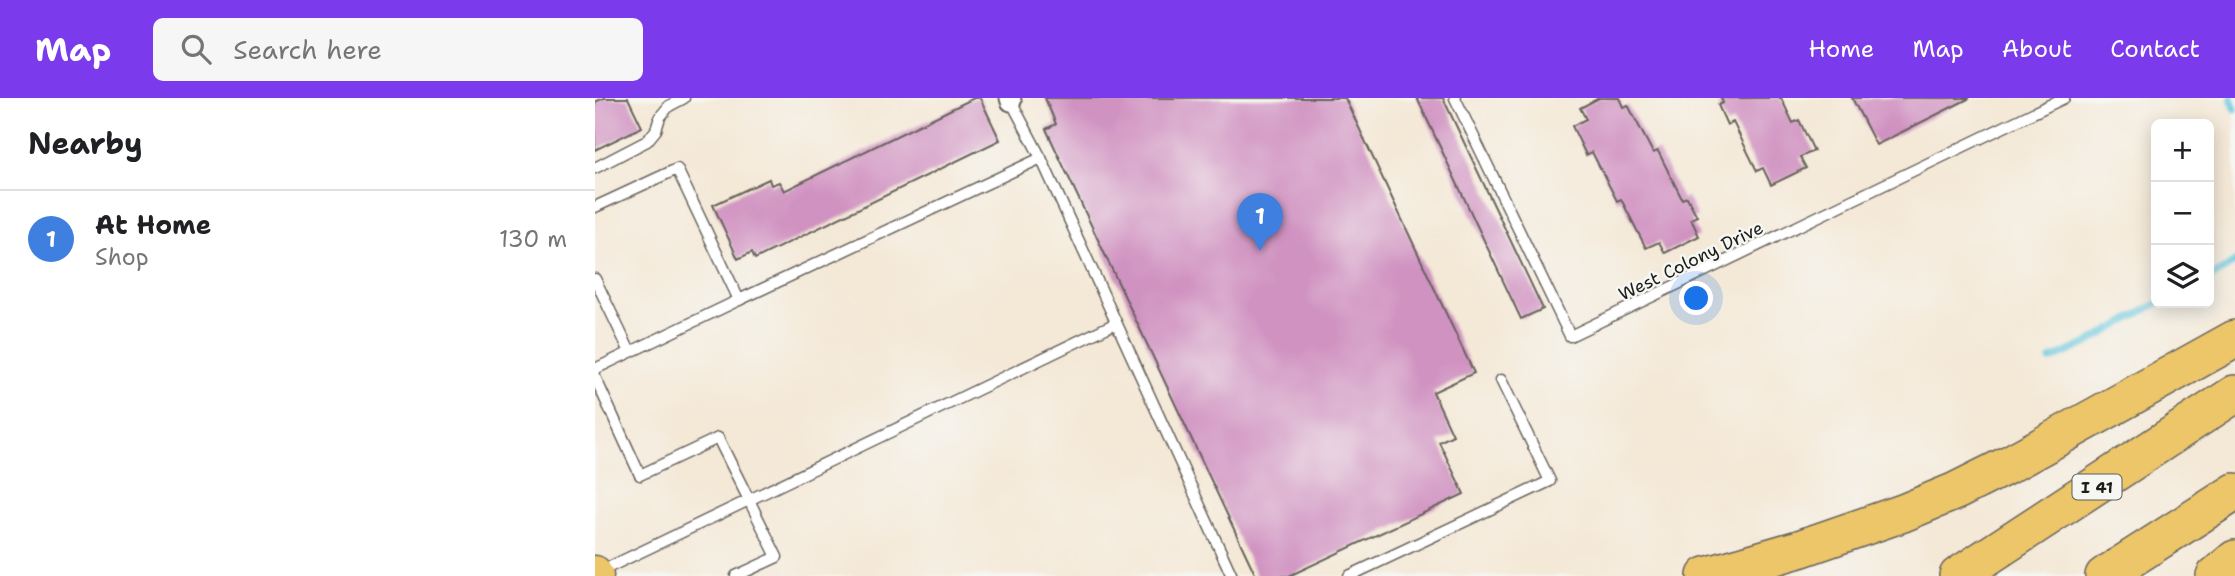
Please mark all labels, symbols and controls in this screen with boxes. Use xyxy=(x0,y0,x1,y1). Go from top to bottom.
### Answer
search box xyxy=(153,18,643,81)
text: Map xyxy=(35,27,111,72)
icon: search xyxy=(177,30,215,68)
text: Search here xyxy=(233,32,382,67)
text: Home xyxy=(1808,33,1874,65)
text: Map xyxy=(1912,33,1964,65)
text: About xyxy=(2002,33,2072,65)
text: Contact xyxy=(2110,33,2200,65)
map controls xyxy=(2151,119,2214,308)
button: + xyxy=(2151,119,2214,182)
text: Nearby xyxy=(28,123,143,164)
button: − xyxy=(2151,182,2214,245)
pin: 1 xyxy=(1237,193,1283,251)
text: At Home xyxy=(95,207,211,242)
street label: West Colony Drive xyxy=(1615,216,1767,306)
text: 1 xyxy=(46,224,56,254)
text: 130 m xyxy=(499,224,567,254)
text: Shop xyxy=(95,242,149,272)
button: layers xyxy=(2151,245,2214,308)
your location xyxy=(1679,281,1713,315)
road number: I 41 xyxy=(2073,474,2121,500)

